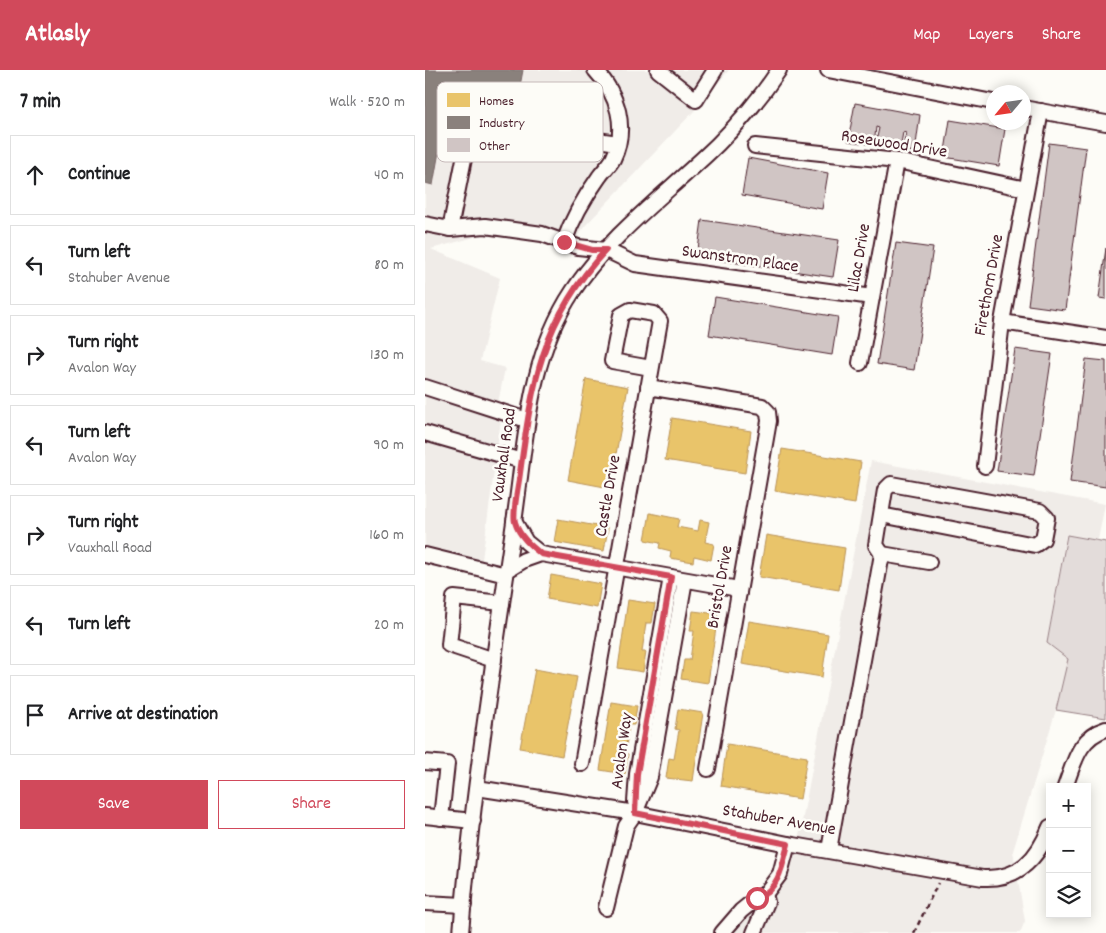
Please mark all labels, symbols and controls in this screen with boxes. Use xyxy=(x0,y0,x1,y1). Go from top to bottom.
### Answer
text: Atlasly xyxy=(25,18,89,52)
text: Map xyxy=(913,23,940,48)
text: Layers xyxy=(968,23,1014,48)
text: Share xyxy=(1042,23,1081,48)
legend xyxy=(437,82,603,162)
north arrow xyxy=(986,85,1031,130)
text: 7 min xyxy=(20,88,61,118)
text: Walk · 520 m xyxy=(329,91,405,114)
text: Homes xyxy=(479,92,514,112)
text: Industry xyxy=(479,114,525,134)
street label: Rosewood Drive xyxy=(839,124,949,166)
text: Other xyxy=(479,137,511,157)
icon: ahead xyxy=(21,161,49,189)
text: Continue xyxy=(68,162,130,189)
text: 40 m xyxy=(374,164,404,187)
street label: Lilac Drive xyxy=(842,222,878,294)
route end xyxy=(553,231,576,254)
street label: Firethorn Drive xyxy=(969,232,1011,338)
street label: Swanstrom Place xyxy=(680,239,800,281)
text: Turn left xyxy=(68,240,131,267)
icon: left xyxy=(21,251,49,279)
text: 80 m xyxy=(374,254,404,277)
text: Stahuber Avenue xyxy=(68,267,170,290)
text: Turn right xyxy=(68,330,139,357)
icon: right xyxy=(21,341,49,369)
text: 130 m xyxy=(370,344,404,367)
text: Avalon Way xyxy=(68,357,136,380)
street label: Vauxhall Road xyxy=(486,406,524,504)
text: Turn left xyxy=(68,420,131,447)
icon: left xyxy=(21,431,49,459)
text: 90 m xyxy=(373,434,404,457)
text: Avalon Way xyxy=(68,447,136,470)
street label: Castle Drive xyxy=(590,453,628,539)
text: Turn right xyxy=(68,510,139,537)
icon: right xyxy=(21,521,49,549)
text: 160 m xyxy=(369,524,404,547)
text: Vauxhall Road xyxy=(68,537,152,560)
street label: Bristol Drive xyxy=(701,543,741,630)
icon: left xyxy=(21,611,49,639)
text: Turn left xyxy=(68,612,131,639)
text: 20 m xyxy=(374,614,404,637)
icon: arrive xyxy=(21,701,49,729)
text: Arrive at destination xyxy=(68,702,218,729)
street label: Avalon Way xyxy=(605,711,641,791)
button: Save xyxy=(20,780,208,829)
button: Share xyxy=(218,780,405,829)
map controls xyxy=(1046,783,1091,918)
button: + xyxy=(1046,783,1091,828)
street label: Stahuber Avenue xyxy=(720,799,838,843)
button: − xyxy=(1046,828,1091,873)
button: layers xyxy=(1046,873,1091,918)
route start xyxy=(746,887,769,910)

